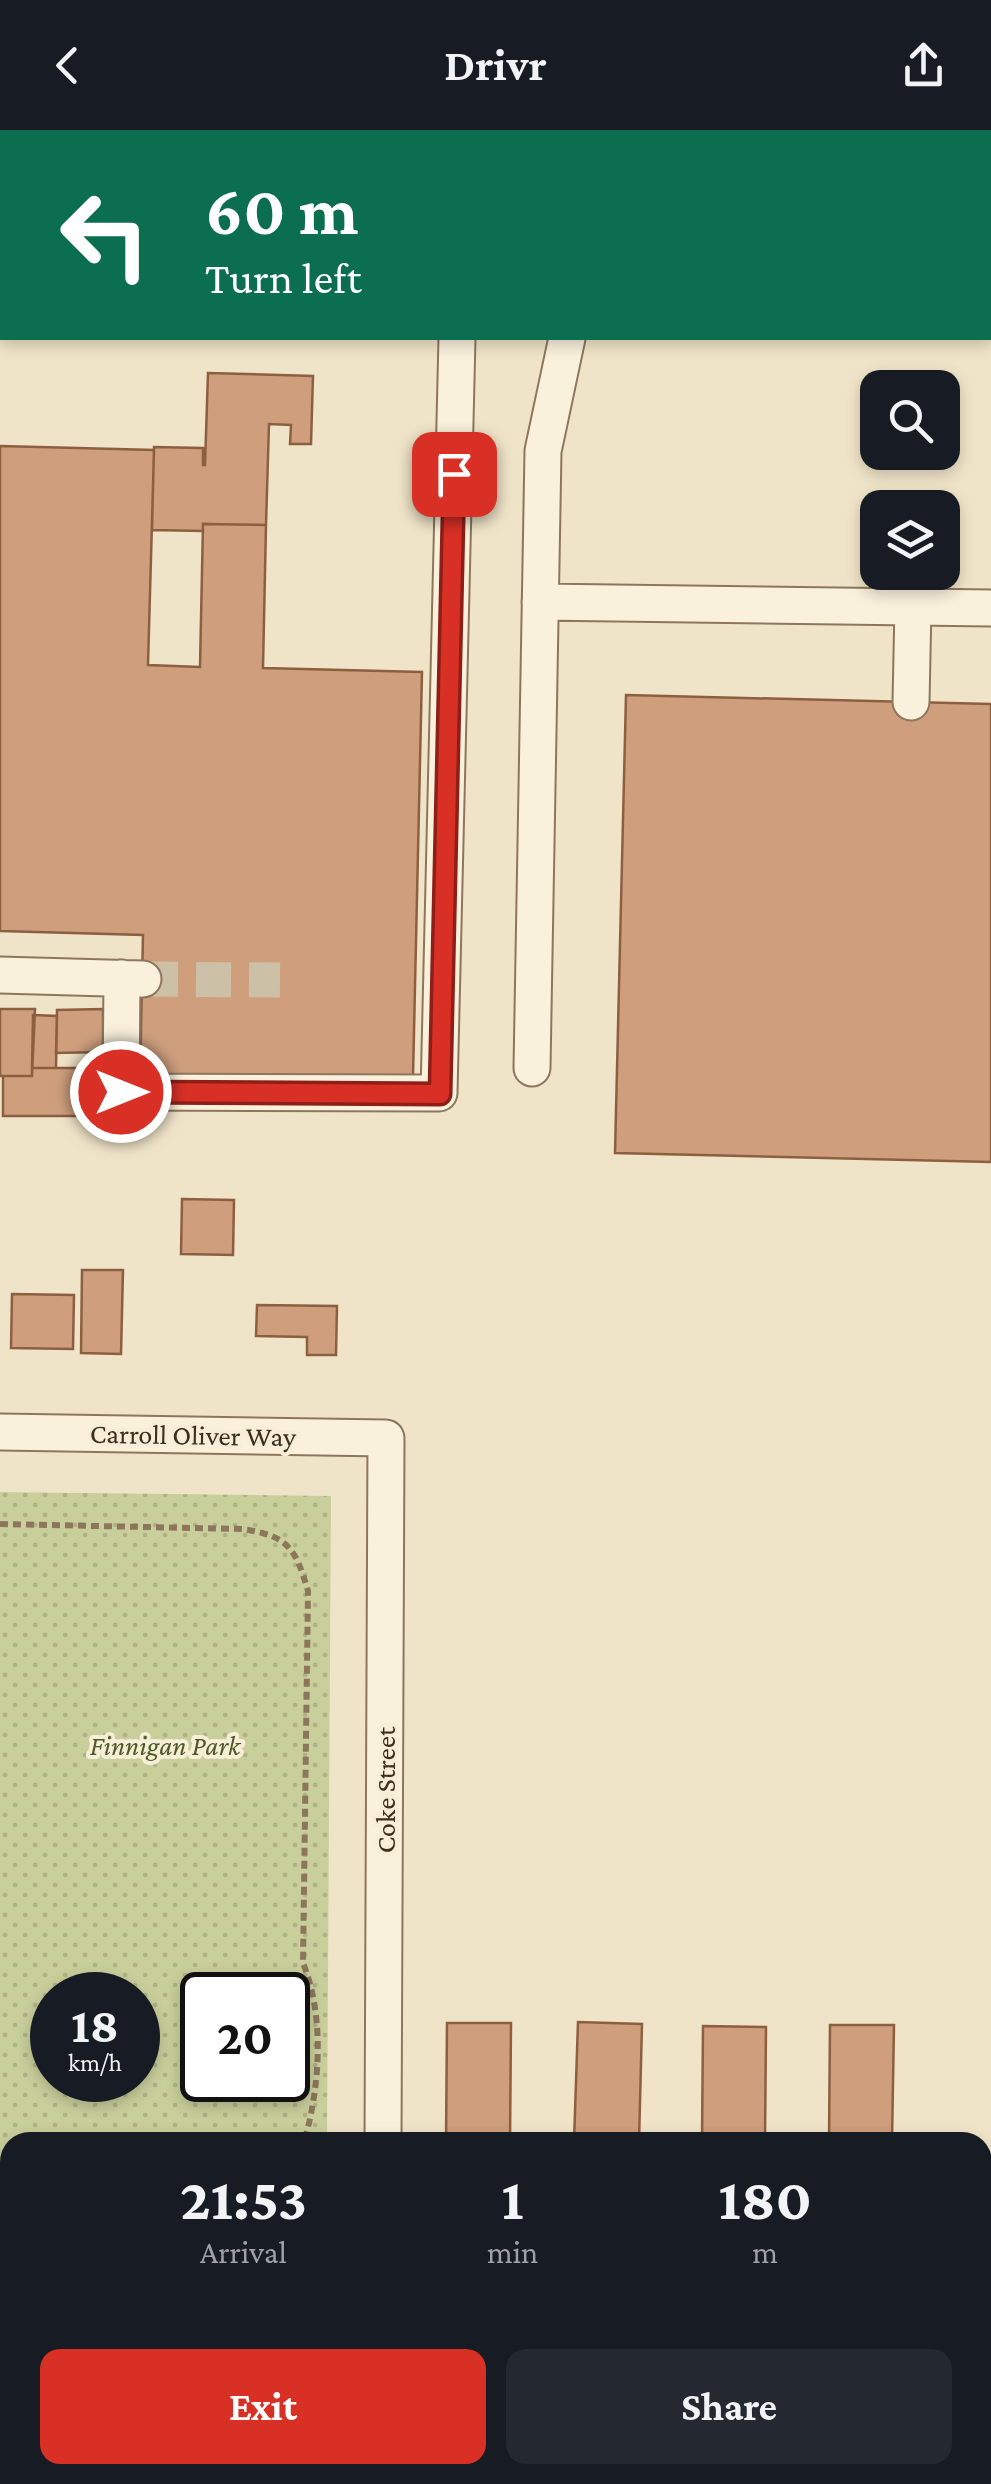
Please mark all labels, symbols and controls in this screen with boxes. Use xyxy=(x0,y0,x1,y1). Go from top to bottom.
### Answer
icon: back xyxy=(40,38,95,93)
icon: share xyxy=(896,38,951,93)
text: Drivr xyxy=(444,40,547,90)
icon: left xyxy=(40,170,170,300)
text: 60 m xyxy=(205,171,358,249)
text: Turn left xyxy=(205,253,362,303)
map controls xyxy=(860,370,960,590)
button: search xyxy=(860,370,960,470)
pin xyxy=(412,432,497,517)
icon: arrive xyxy=(427,447,482,502)
button: layers xyxy=(860,490,960,590)
position arrow xyxy=(69,1040,173,1144)
street label: Carroll Oliver Way xyxy=(90,1418,297,1452)
street label: Coke Street xyxy=(370,1726,401,1853)
park label: Finnigan Park xyxy=(90,1730,242,1761)
speed limit sign: 20 xyxy=(180,1972,310,2102)
text: 18 xyxy=(71,1997,119,2053)
text: km/h xyxy=(68,2049,122,2076)
text: 21:53 xyxy=(180,2165,307,2232)
text: 1 xyxy=(501,2165,524,2232)
text: 180 xyxy=(718,2165,812,2232)
text: Arrival xyxy=(200,2234,287,2270)
text: min xyxy=(487,2234,538,2270)
text: m xyxy=(752,2234,778,2270)
button: Exit xyxy=(40,2349,486,2464)
button: Share xyxy=(506,2349,952,2464)

